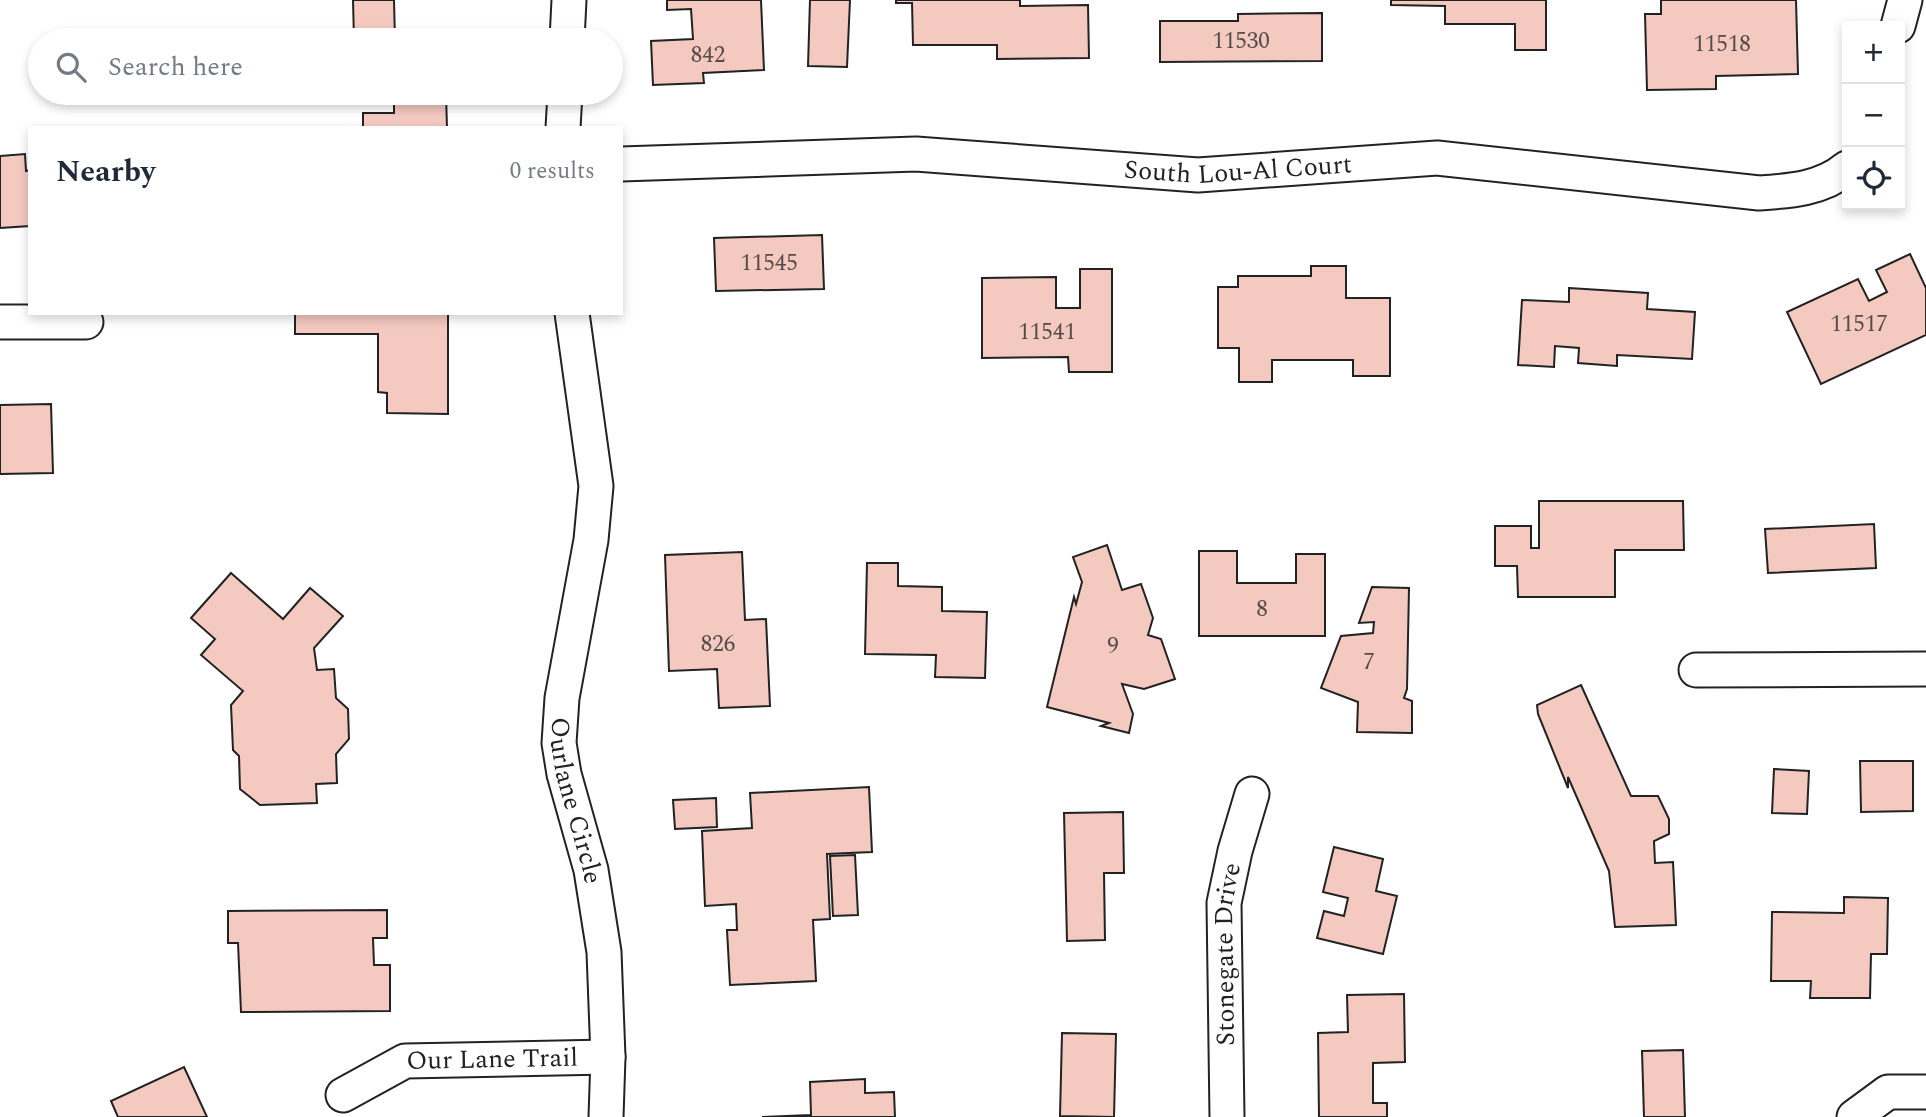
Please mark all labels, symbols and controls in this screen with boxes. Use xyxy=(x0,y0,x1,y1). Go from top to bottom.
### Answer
map controls xyxy=(1842,21,1905,210)
button: + xyxy=(1842,21,1905,84)
house number: 11530 xyxy=(1212,24,1270,59)
house number: 11518 xyxy=(1693,27,1751,62)
search box xyxy=(28,28,623,105)
house number: 842 xyxy=(691,38,725,73)
text: Search here xyxy=(108,47,243,87)
icon: search xyxy=(52,48,90,86)
button: − xyxy=(1842,84,1905,147)
street label: South Lou-Al Court xyxy=(1123,144,1353,195)
button: locate xyxy=(1842,147,1905,210)
text: Nearby xyxy=(56,149,155,195)
text: 0 results xyxy=(510,154,595,189)
house number: 11545 xyxy=(740,246,798,281)
house number: 11517 xyxy=(1830,307,1888,342)
house number: 11541 xyxy=(1018,315,1076,350)
house number: 8 xyxy=(1256,592,1268,627)
house number: 826 xyxy=(701,627,735,662)
house number: 9 xyxy=(1107,629,1119,664)
house number: 7 xyxy=(1363,645,1375,680)
street label: Ourlane Circle xyxy=(538,716,613,887)
street label: Stonegate Drive xyxy=(1204,859,1252,1046)
street label: Our Lane Trail xyxy=(406,1038,578,1081)

